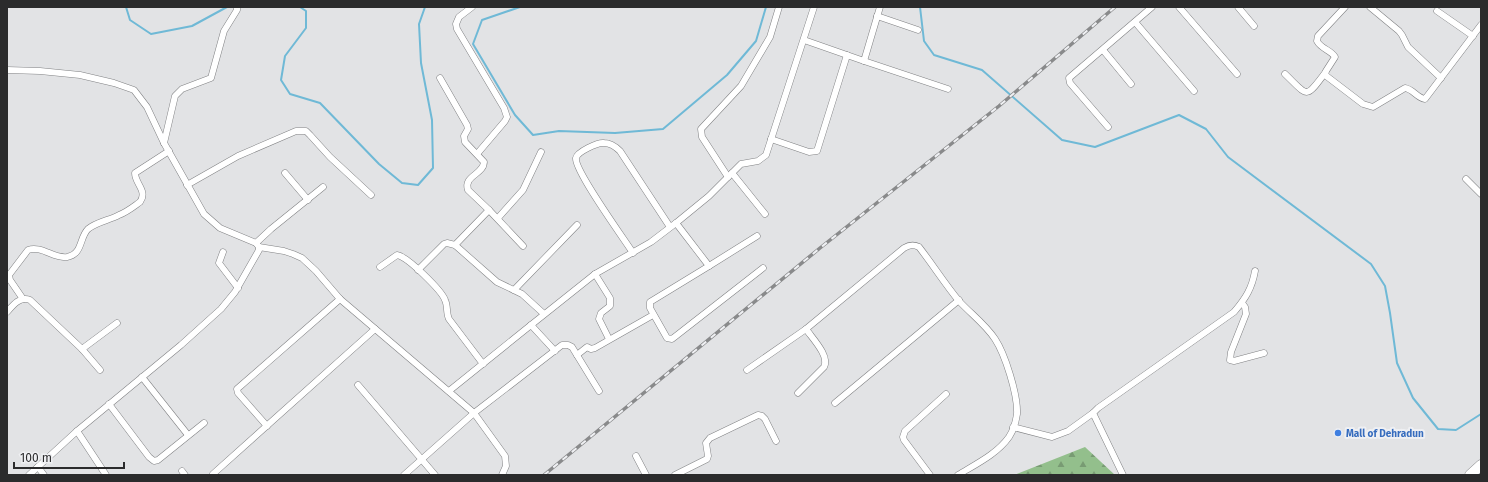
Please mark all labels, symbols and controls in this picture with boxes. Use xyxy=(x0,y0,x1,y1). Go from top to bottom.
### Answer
marker: Mall of Dehradun xyxy=(1333,428,1343,438)
place label: Mall of Dehradun xyxy=(1346,428,1424,440)
scale bar xyxy=(14,444,124,470)
text: 100 m xyxy=(20,451,52,465)

